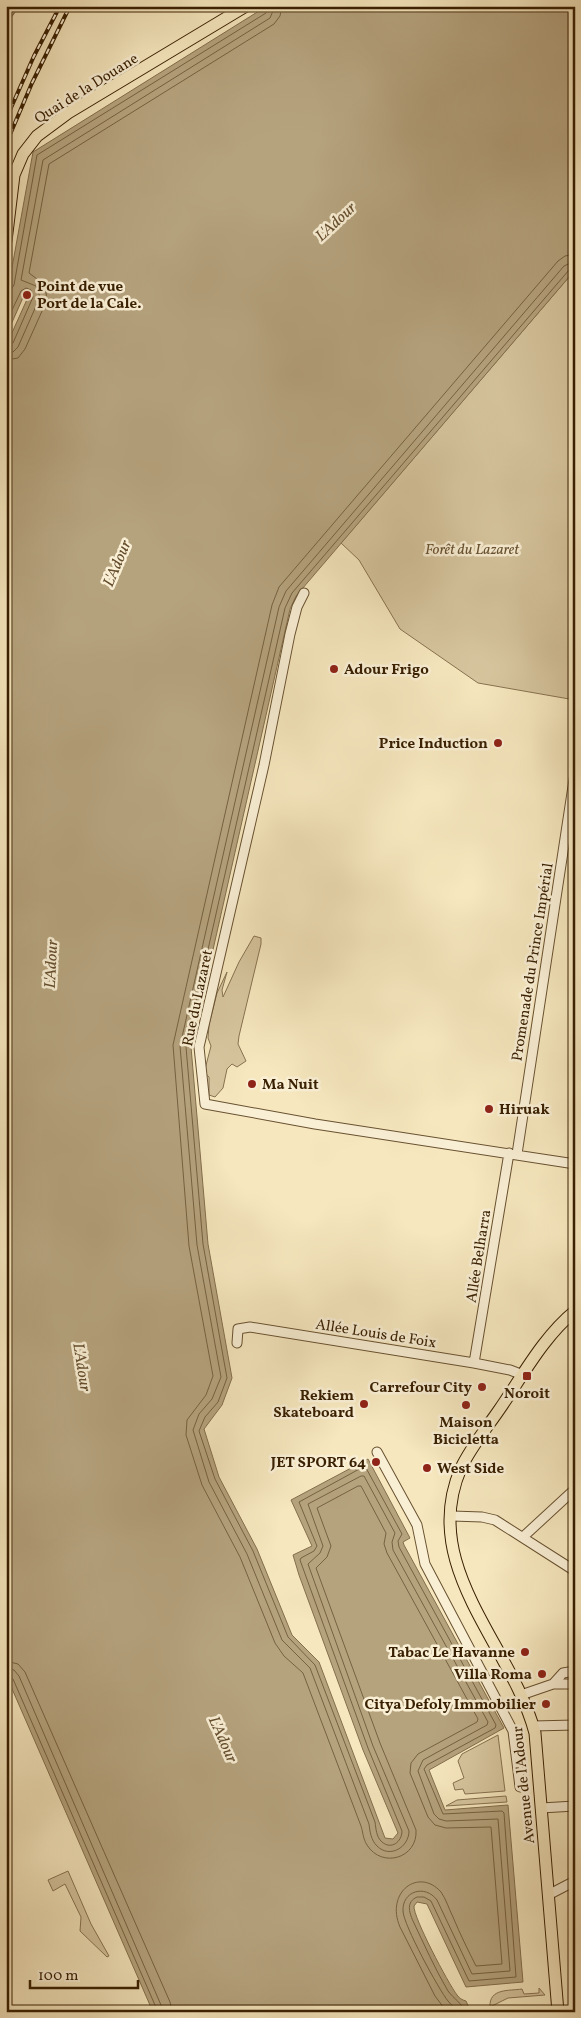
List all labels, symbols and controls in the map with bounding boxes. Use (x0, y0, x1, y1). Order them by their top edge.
street label: Quai de la Douane (31, 49, 143, 130)
water label: L'Adour (311, 197, 362, 247)
place label: Point de vue Port de la Cale. (37, 277, 142, 315)
marker: Point de vue Port de la Cale. (21, 289, 33, 301)
water label: L'Adour (98, 536, 138, 591)
park label: Forêt du Lazaret (425, 540, 520, 561)
place label: Adour Frigo (344, 660, 429, 681)
marker: Adour Frigo (328, 663, 340, 675)
place label: Price Induction (379, 734, 488, 755)
marker: Price Induction (492, 737, 504, 749)
street label: Promenade du Prince Impérial (507, 862, 560, 1063)
water label: L'Adour (40, 938, 64, 989)
street label: Rue du Lazaret (178, 948, 219, 1049)
place label: Ma Nuit (262, 1075, 319, 1096)
marker: Ma Nuit (246, 1078, 258, 1090)
place label: Hiruak (499, 1100, 550, 1121)
marker: Hiruak (483, 1103, 495, 1115)
street label: Allée Belharra (462, 1208, 497, 1304)
street label: Allée Louis de Foix (314, 1315, 438, 1354)
water label: L'Adour (66, 1341, 96, 1394)
marker: Noroit (521, 1370, 533, 1382)
place label: Carrefour City (370, 1378, 473, 1399)
marker: Carrefour City (476, 1381, 488, 1393)
place label: Noroit (504, 1384, 550, 1405)
place label: Rekiem Skateboard (273, 1386, 354, 1424)
marker: Rekiem Skateboard (358, 1398, 370, 1410)
marker: Maison Bicicletta (460, 1399, 472, 1411)
place label: Maison Bicicletta (433, 1413, 499, 1451)
place label: JET SPORT 64 (270, 1453, 366, 1474)
marker: JET SPORT 64 (370, 1456, 382, 1468)
place label: West Side (437, 1459, 504, 1480)
marker: West Side (421, 1462, 433, 1474)
place label: Tabac Le Havanne (388, 1643, 515, 1664)
marker: Tabac Le Havanne (519, 1646, 531, 1658)
place label: Villa Roma (454, 1665, 532, 1686)
marker: Villa Roma (536, 1668, 548, 1680)
place label: Citya Defoly Immobilier (364, 1695, 536, 1716)
marker: Citya Defoly Immobilier (540, 1698, 552, 1710)
water label: L'Adour (202, 1713, 243, 1768)
street label: Avenue de l'Adour (508, 1725, 541, 1845)
scale bar (30, 1958, 138, 1990)
text: 100 m (38, 1966, 78, 1987)

